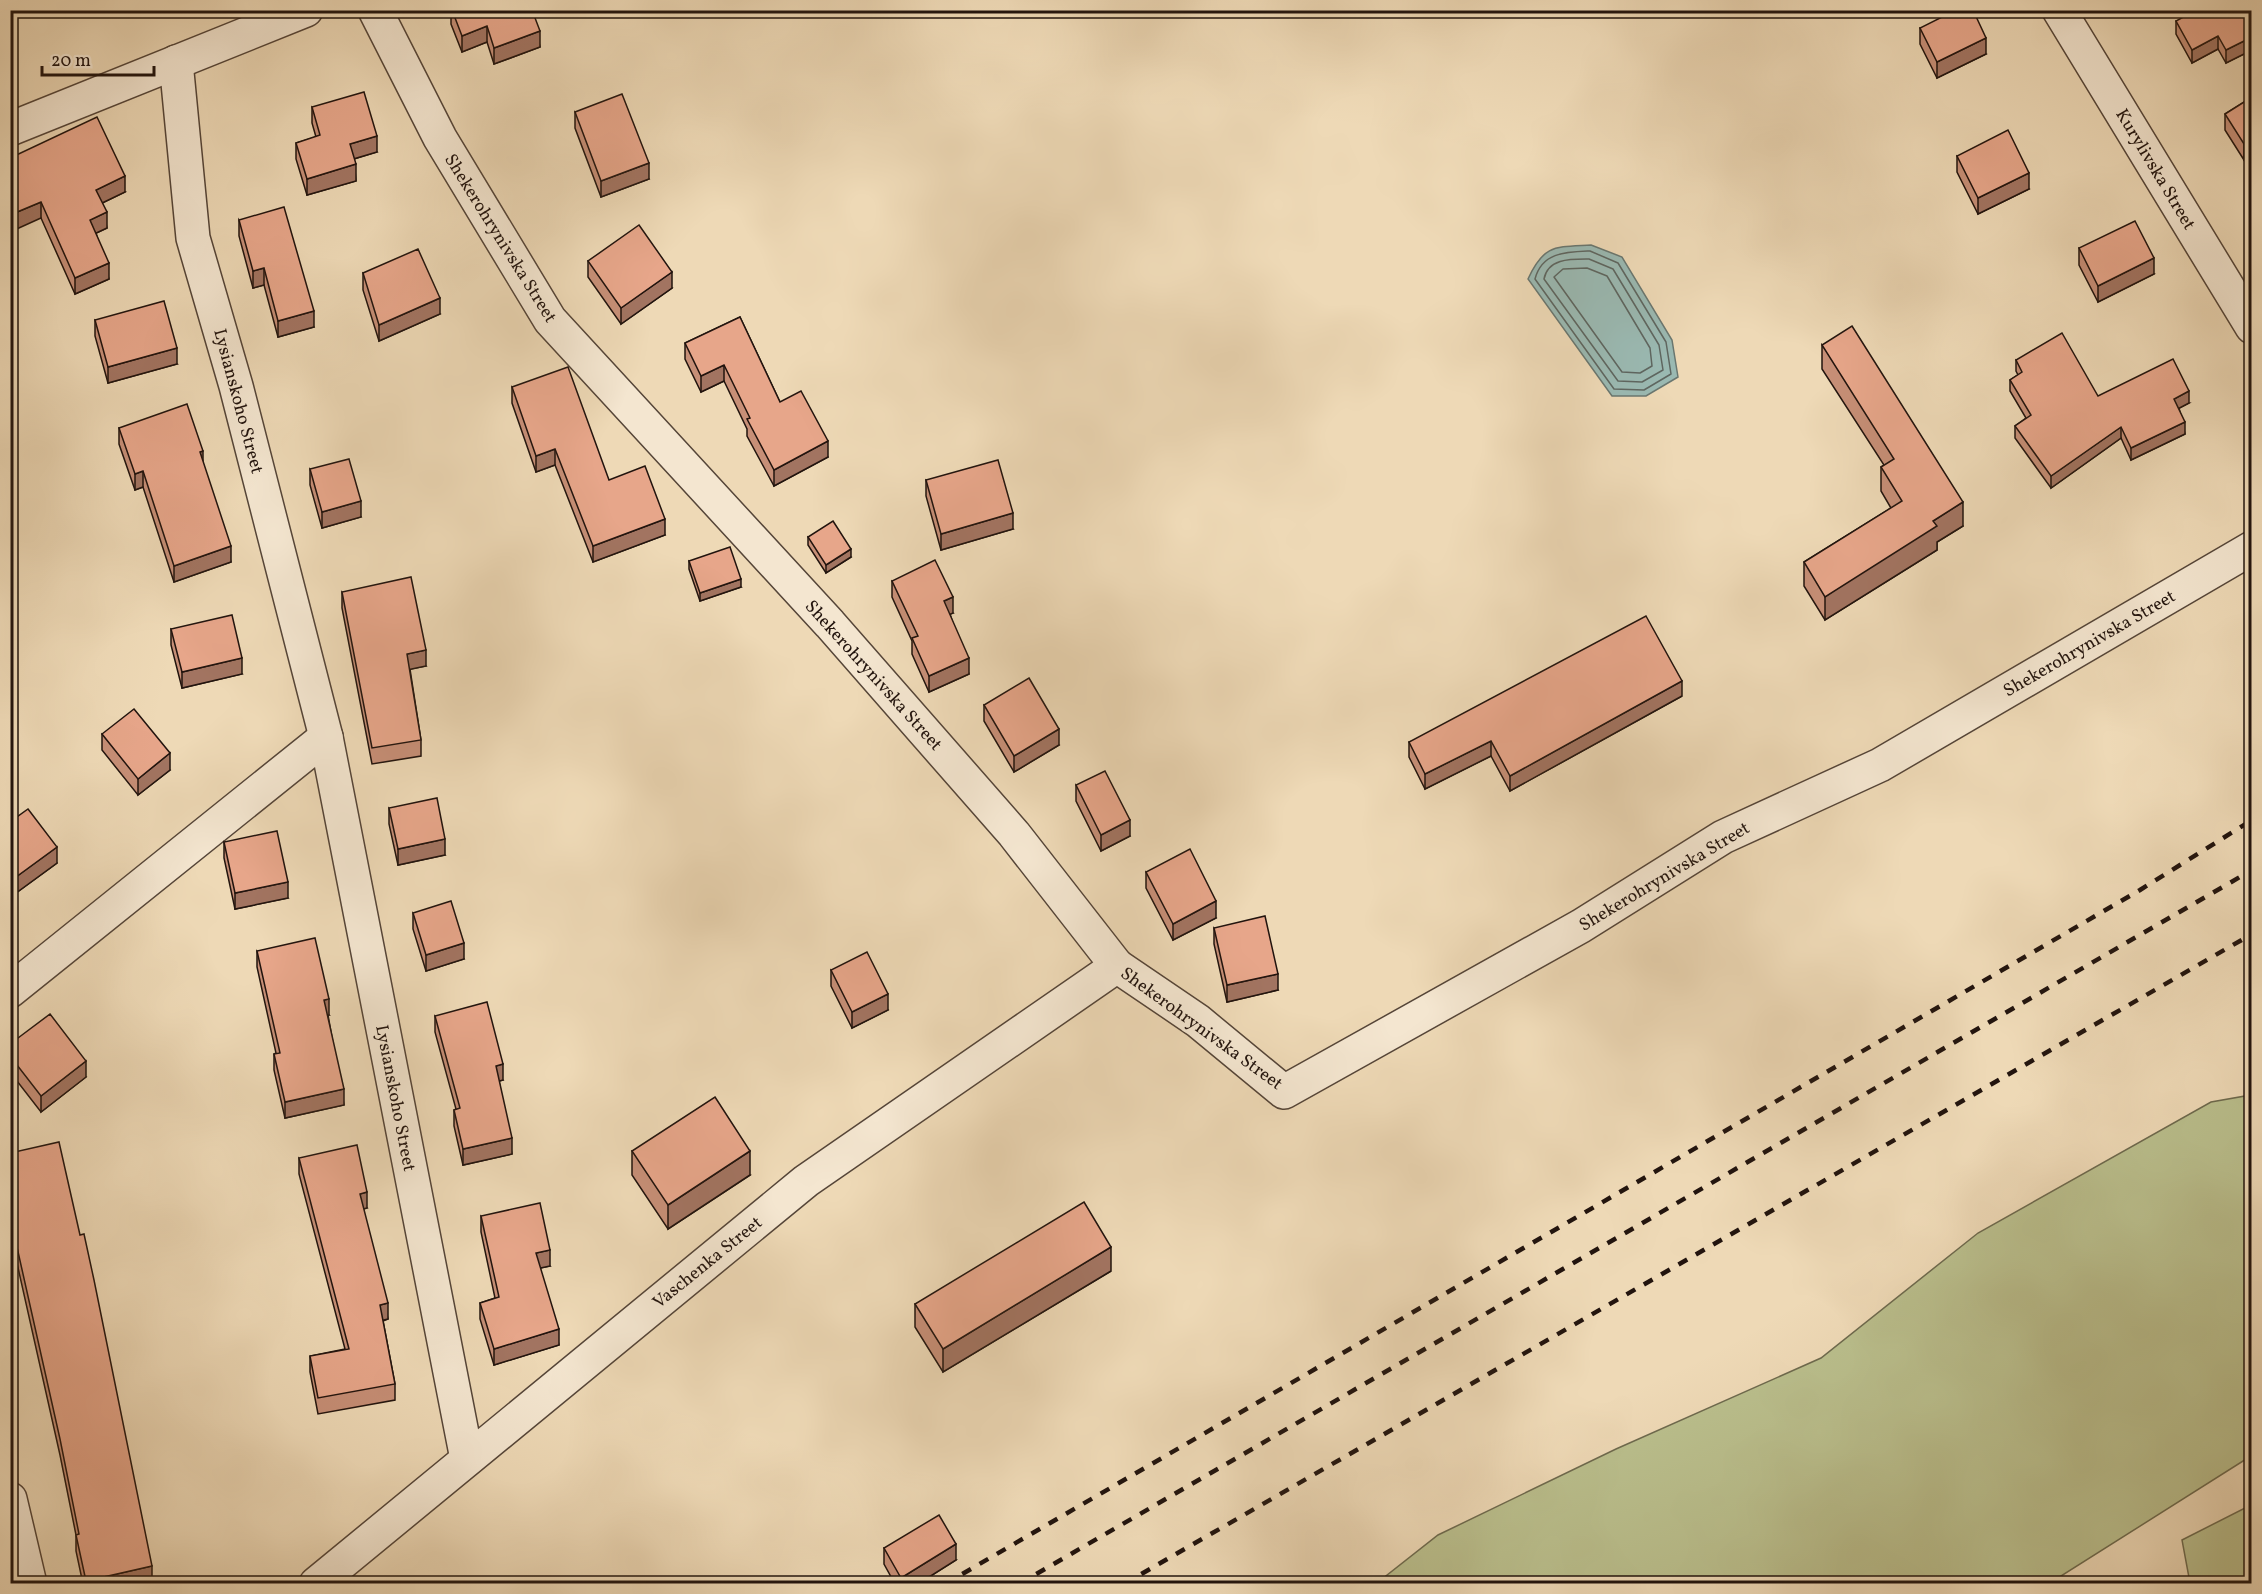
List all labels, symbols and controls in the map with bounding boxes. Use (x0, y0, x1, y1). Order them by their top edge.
scale bar (42, 39, 154, 77)
text: 20 m (51, 49, 91, 74)
street label: Kurylivska Street (2109, 105, 2201, 235)
street label: Shekerohrynivska Street (437, 149, 562, 328)
street label: Lysianskoho Street (206, 326, 269, 477)
street label: Shekerohrynivska Street (1999, 585, 2180, 704)
street label: Shekerohrynivska Street (798, 595, 947, 757)
street label: Shekerohrynivska Street (1575, 816, 1755, 938)
street label: Shekerohrynivska Street (1115, 962, 1287, 1097)
street label: Lysianskoho Street (368, 1023, 421, 1174)
street label: Vaschenka Street (648, 1211, 768, 1315)

